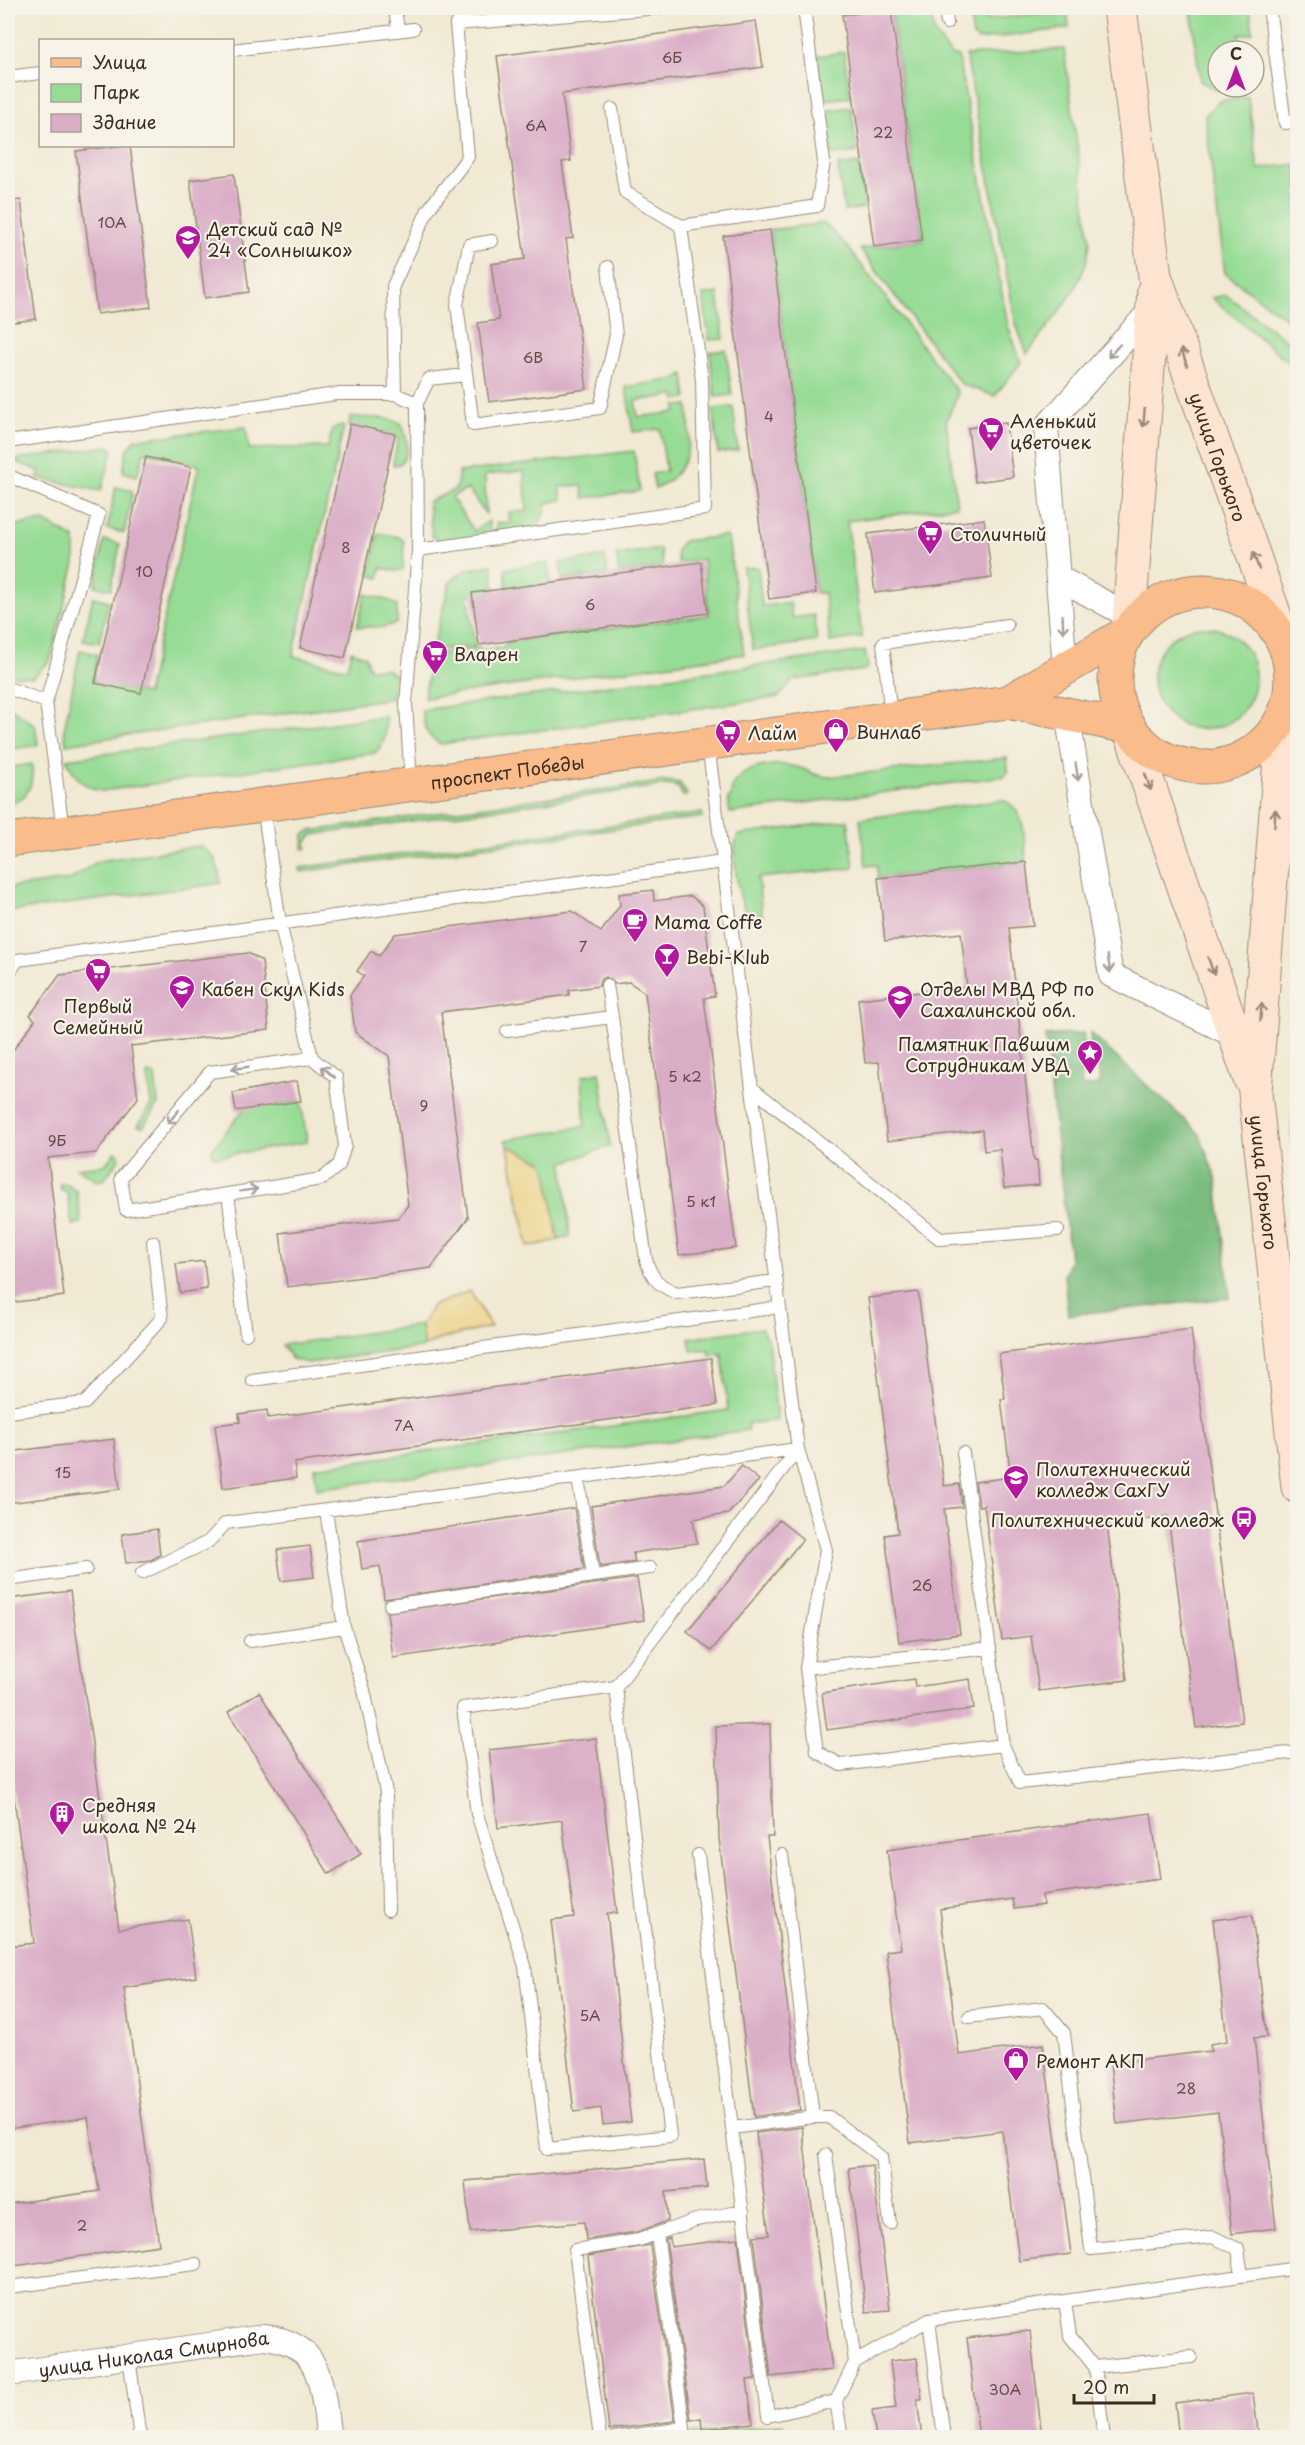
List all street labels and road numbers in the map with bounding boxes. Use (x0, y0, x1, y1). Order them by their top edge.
street label: улица Горького (1183, 388, 1254, 525)
street label: проспект Победы (428, 747, 586, 795)
street label: улица Горького (1244, 1114, 1286, 1251)
street label: улица Николая Смирнова (37, 2323, 271, 2383)

